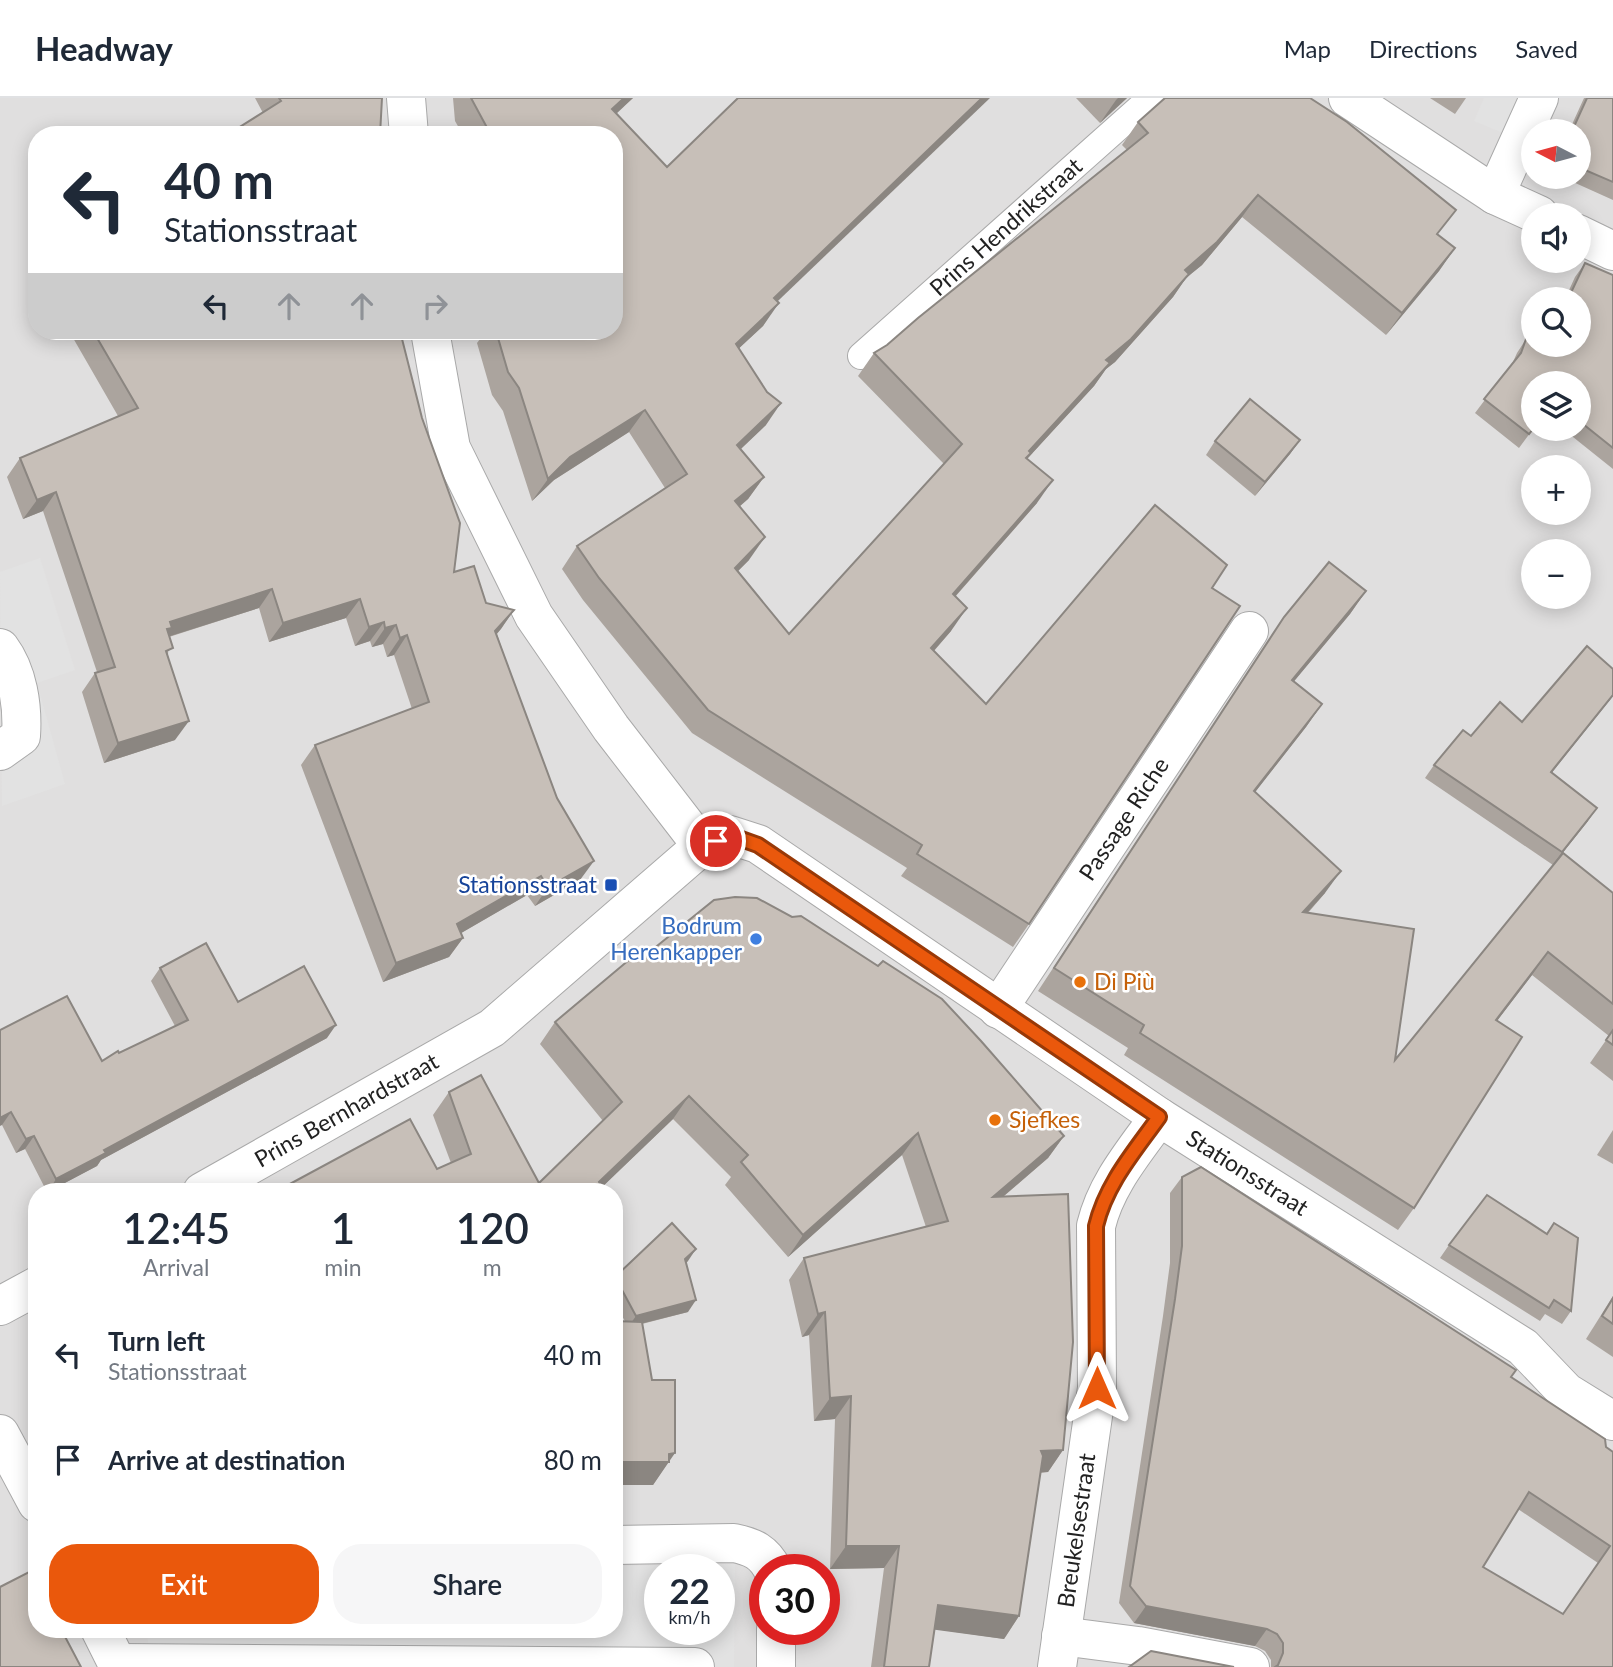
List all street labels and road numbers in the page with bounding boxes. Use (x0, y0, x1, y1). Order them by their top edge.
street label: Prins Hendrikstraat (923, 151, 1088, 301)
street label: Passage Riche (1072, 752, 1174, 885)
street label: Prins Bernhardstraat (249, 1046, 444, 1172)
street label: Stationsstraat (1182, 1123, 1315, 1221)
street label: Breukelsestraat (1051, 1450, 1101, 1609)

